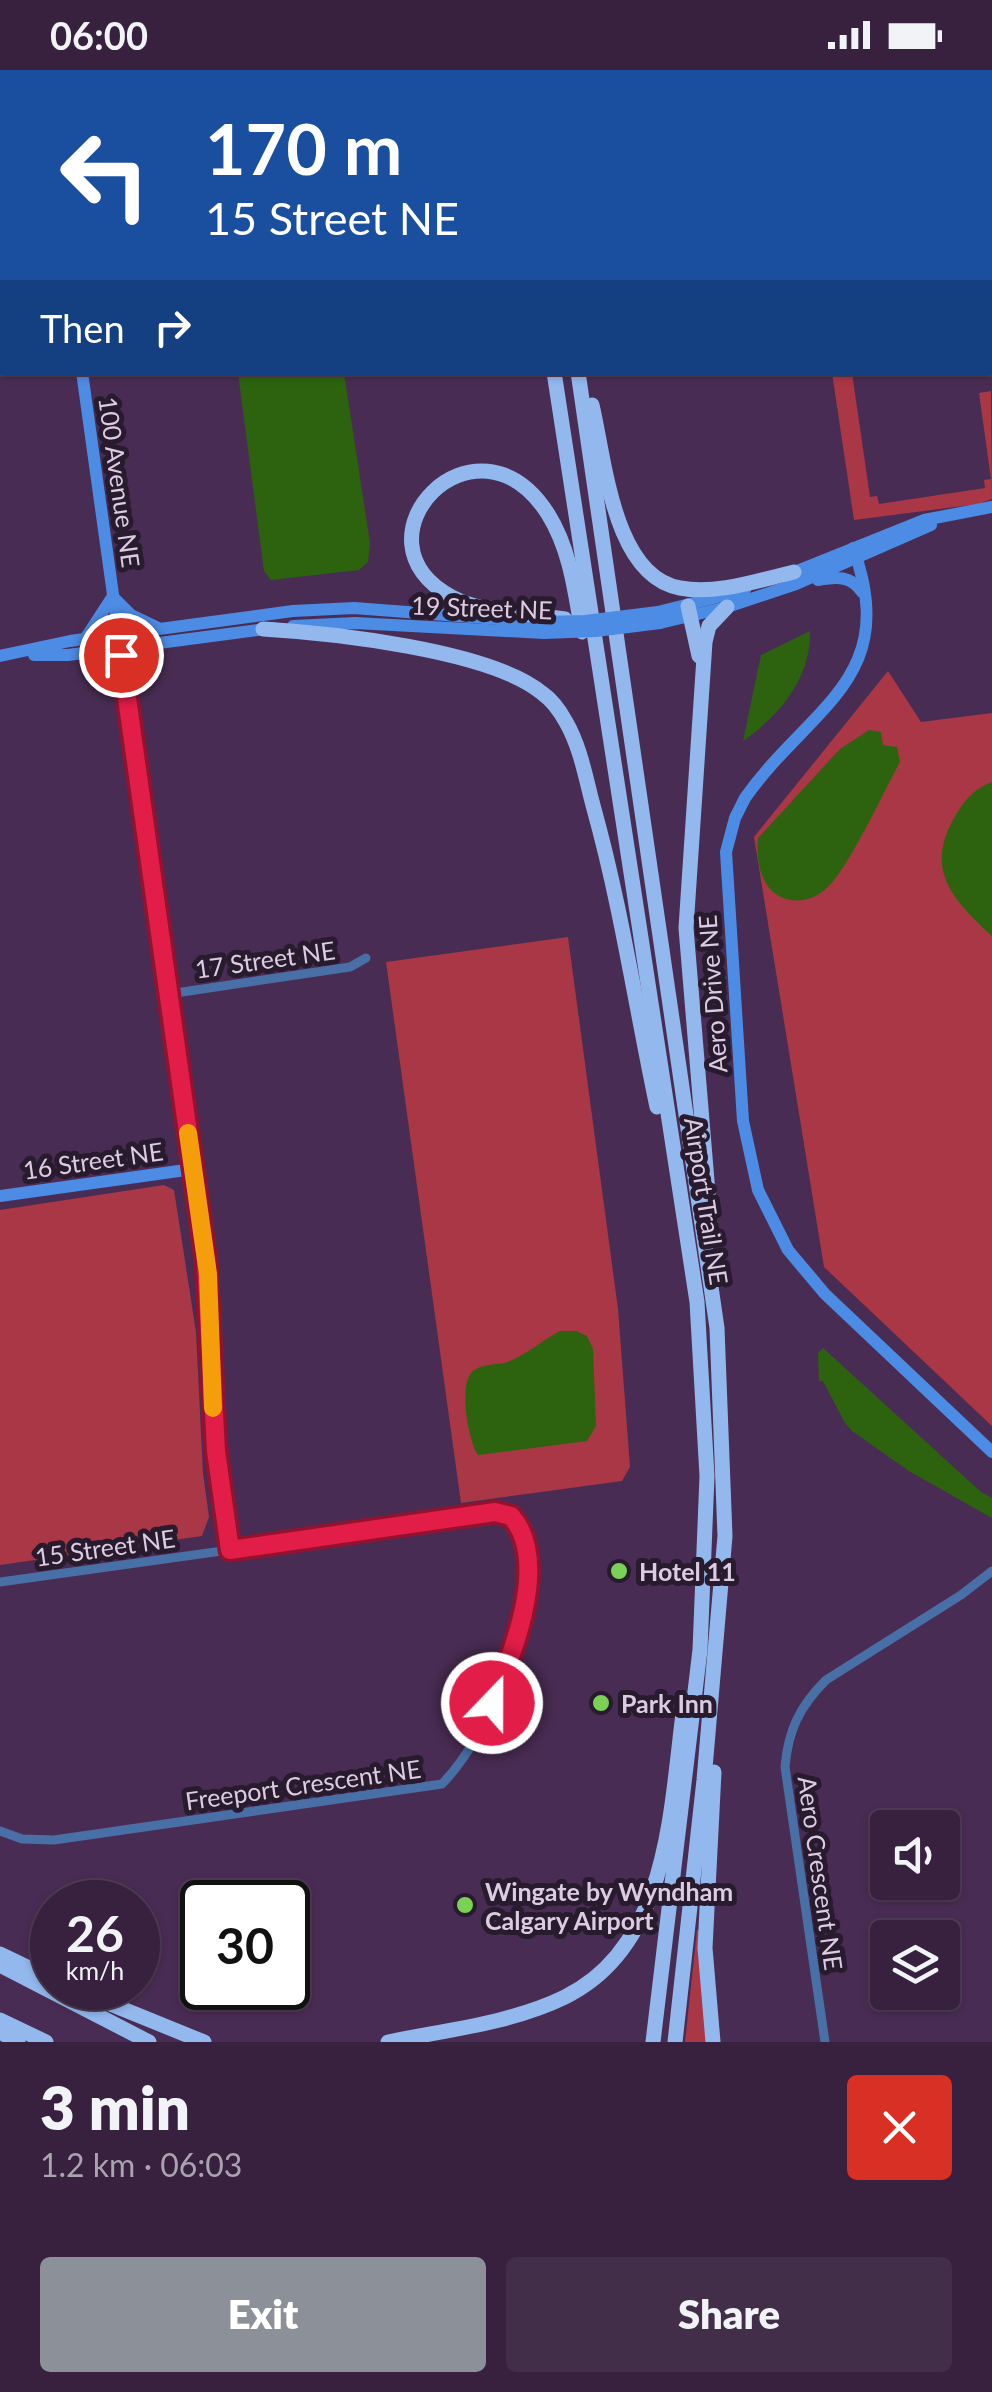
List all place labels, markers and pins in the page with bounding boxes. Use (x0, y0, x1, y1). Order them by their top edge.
pin (79, 613, 164, 698)
place label: Hotel 11 (639, 1556, 736, 1586)
marker: Hotel 11 (608, 1560, 630, 1582)
place label: Park Inn (621, 1688, 713, 1718)
marker: Park Inn (590, 1692, 612, 1714)
place label: Wingate by Wyndham Calgary Airport (485, 1876, 733, 1935)
marker: Wingate by Wyndham Calgary Airport (454, 1894, 476, 1916)

